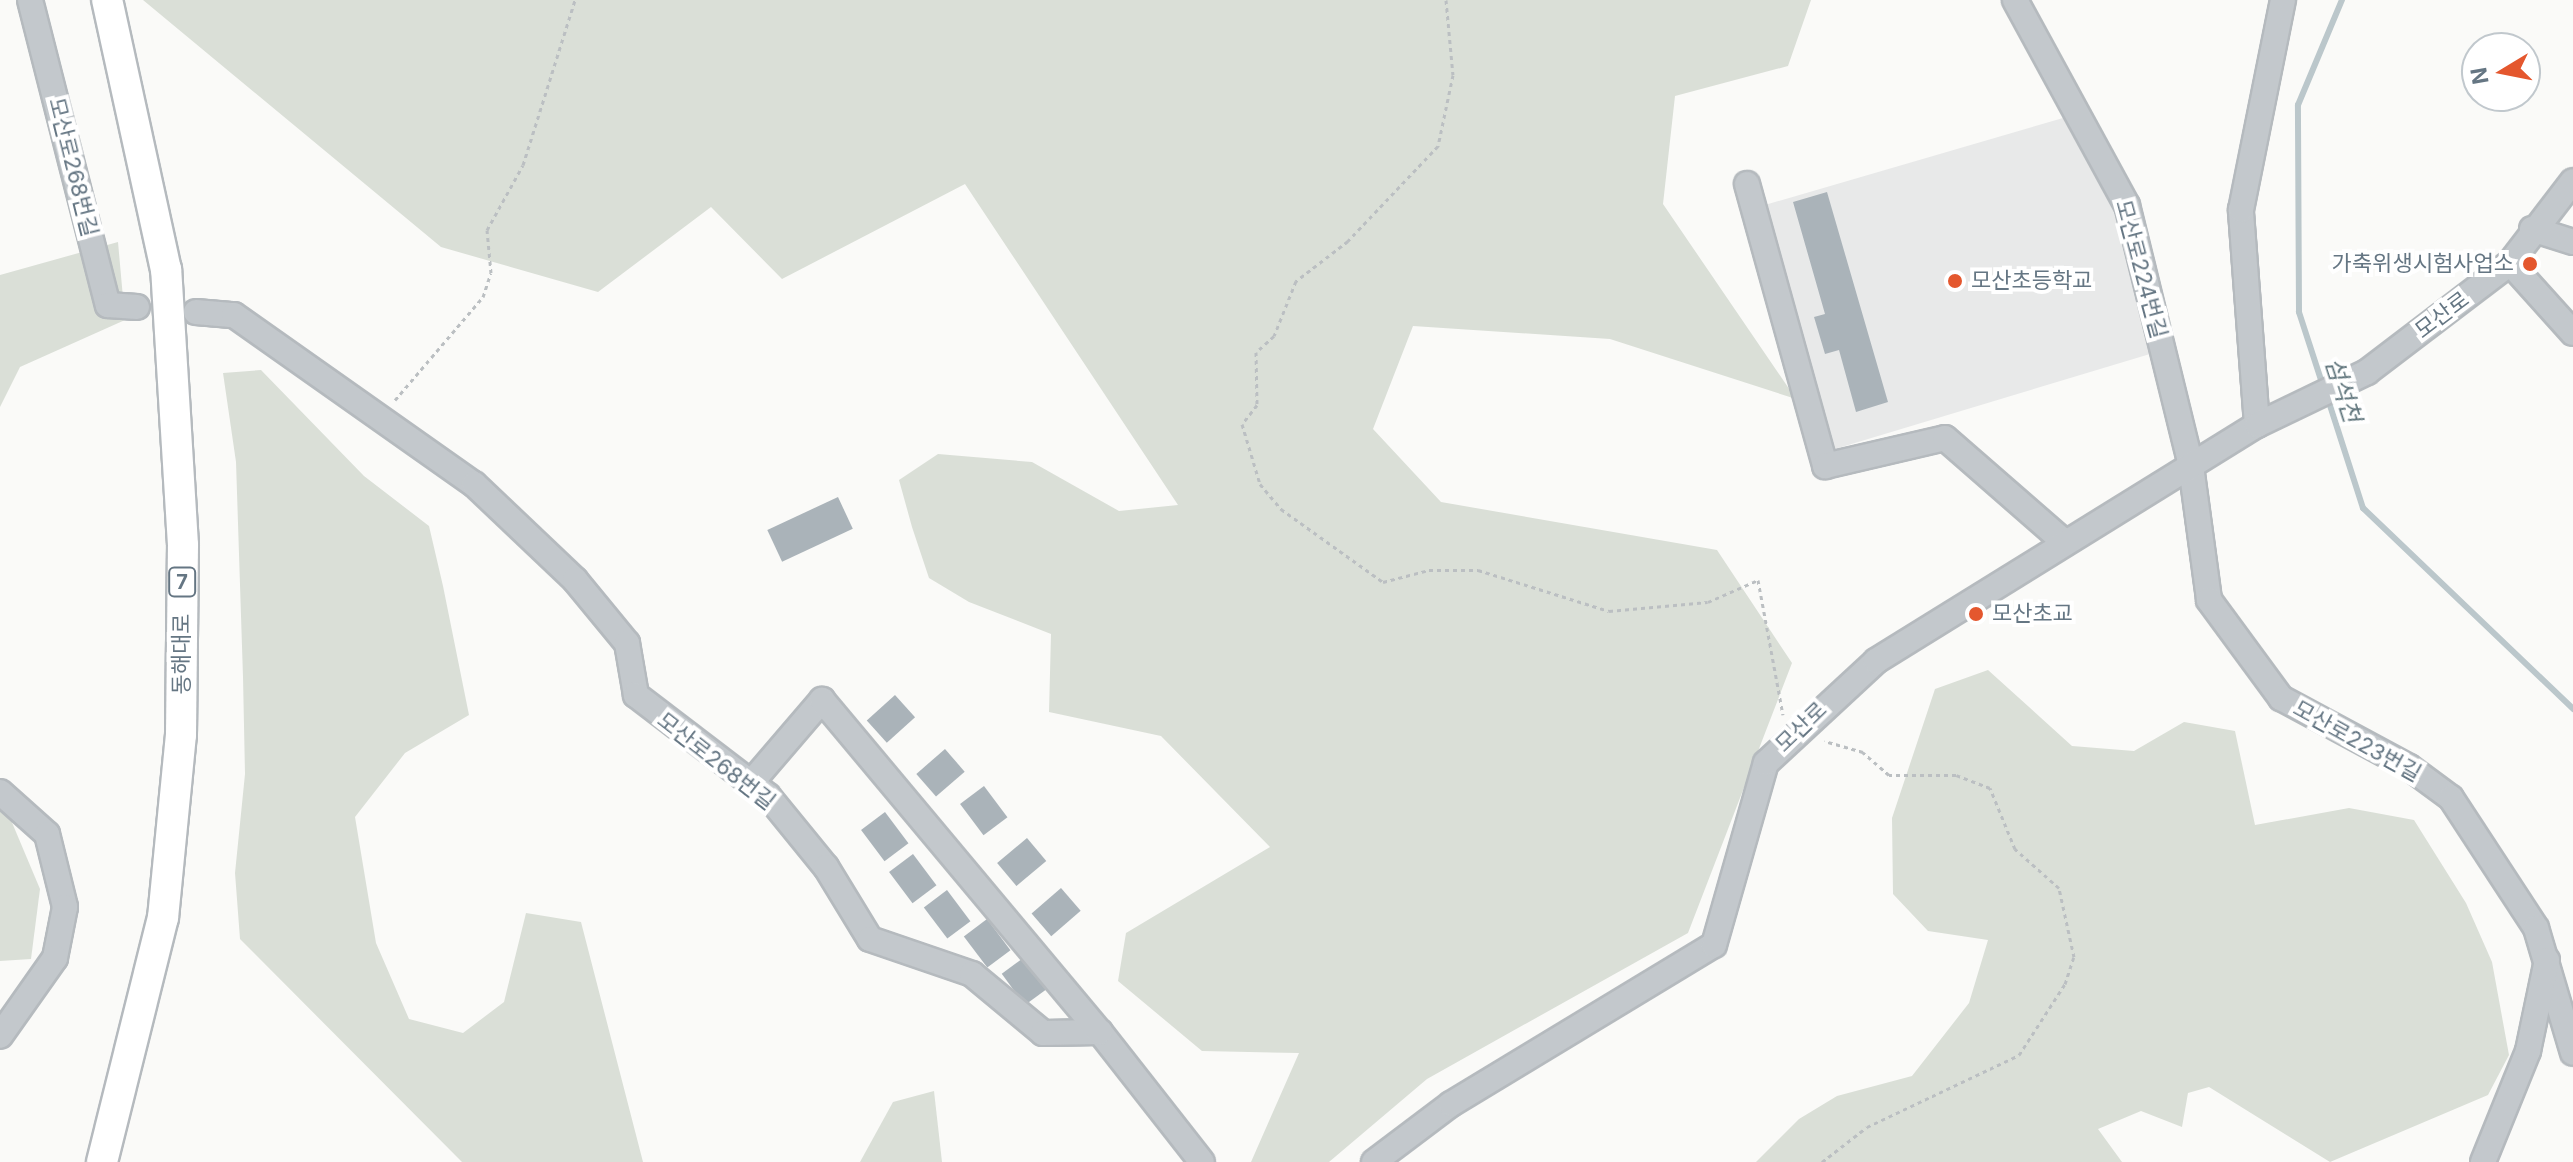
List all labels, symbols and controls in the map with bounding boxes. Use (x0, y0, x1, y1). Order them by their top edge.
north arrow (2461, 32, 2541, 112)
text: N (2465, 65, 2494, 86)
street label: 모산로268번길 (43, 95, 103, 239)
street label: 모산로224번길 (2110, 197, 2172, 341)
place label: 가축위생시험사업소 (2332, 251, 2514, 277)
marker: 가축위생시험사업소 (2521, 255, 2539, 273)
place label: 모산초등학교 (1971, 268, 2092, 294)
marker: 모산초등학교 (1946, 272, 1964, 290)
street label: 모산로 (2410, 286, 2474, 344)
water label: 섬석천 (2319, 354, 2367, 426)
road number: 7 (168, 566, 196, 598)
place label: 모산초교 (1992, 601, 2073, 627)
marker: 모산초교 (1967, 605, 1985, 623)
street label: 동해대로 (169, 614, 195, 694)
street label: 모산로223번길 (2289, 695, 2425, 787)
street label: 모산로 (1770, 696, 1832, 758)
street label: 모산로268번길 (652, 707, 780, 815)

